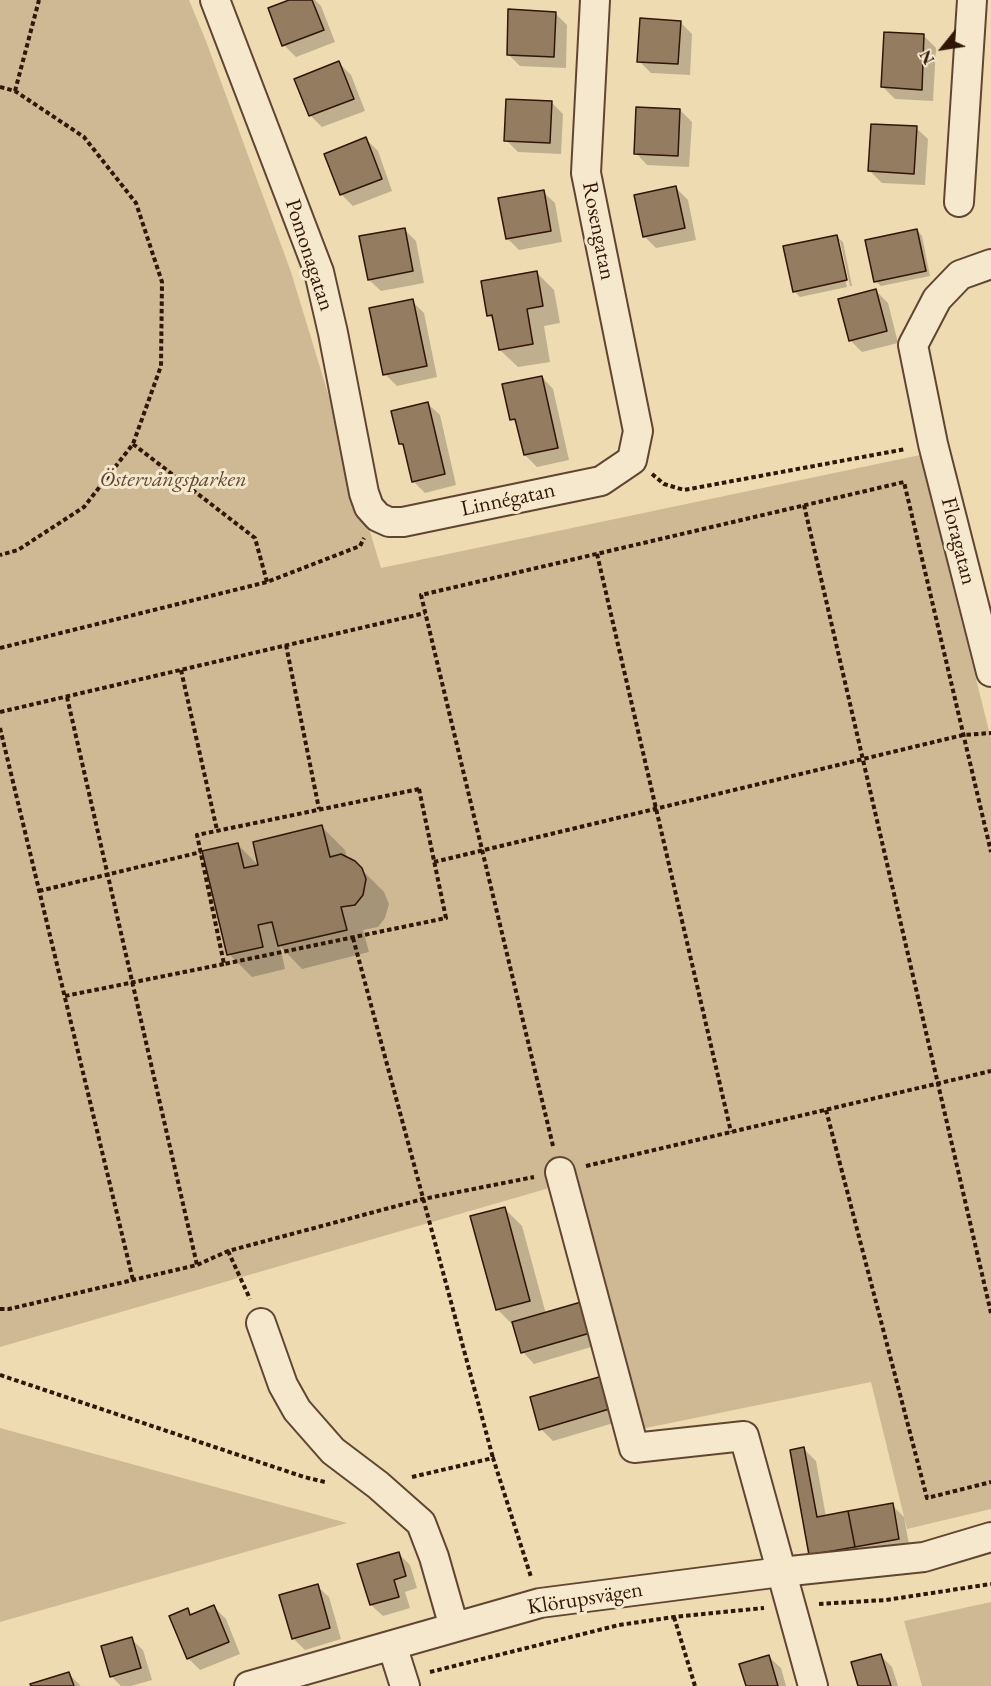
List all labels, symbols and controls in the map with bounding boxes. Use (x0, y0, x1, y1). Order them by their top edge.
north arrow (913, 18, 973, 78)
text: N (915, 46, 939, 68)
street label: Rosengatan (576, 180, 620, 282)
street label: Pomonagatan (279, 196, 339, 314)
park label: Östervångsparken (99, 467, 247, 493)
street label: Linnégatan (458, 477, 558, 523)
street label: Floragatan (934, 495, 982, 587)
street label: Klörupsvägen (525, 1577, 645, 1621)

